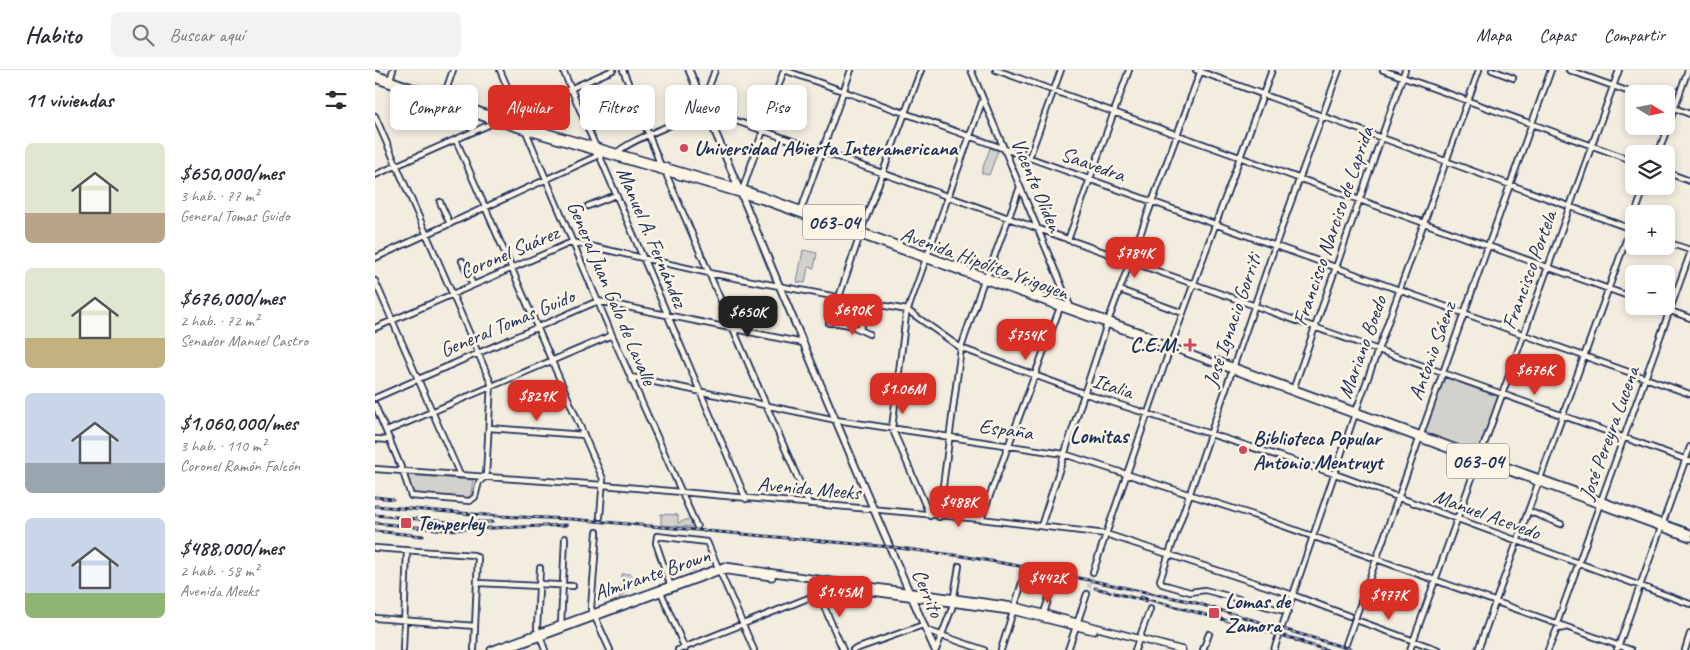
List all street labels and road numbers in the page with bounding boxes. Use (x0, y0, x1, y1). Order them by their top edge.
street label: Francisco Narciso de Laprida (1287, 121, 1380, 329)
street label: Vicente Oliden (1006, 134, 1069, 237)
street label: Saavedra (1057, 140, 1130, 188)
street label: Manuel A. Fernández (611, 163, 694, 312)
street label: General Juan Galo de Lavalle (561, 197, 663, 390)
road number: 063-04 (803, 204, 865, 240)
street label: Francisco Portela (1496, 205, 1563, 333)
street label: Coronel Suárez (456, 219, 565, 284)
street label: Avenida Hipólito Yrigoyen (897, 221, 1074, 306)
street label: José Ignacio Gorriti (1197, 247, 1268, 391)
street label: General Tomas Guido (436, 282, 581, 363)
street label: Mariano Boedo (1331, 291, 1393, 402)
street label: Antonio Sáenz (1402, 296, 1463, 404)
street label: José Pereyra Lucena (1573, 361, 1646, 504)
street label: Italia (1090, 367, 1139, 405)
street label: España (977, 412, 1036, 446)
road number: 063-04 (1447, 444, 1509, 478)
street label: Avenida Meeks (756, 471, 863, 506)
street label: Manuel Acevedo (1430, 483, 1545, 546)
street label: Almirante Brown (590, 542, 714, 606)
street label: Cerrito (906, 565, 950, 623)

